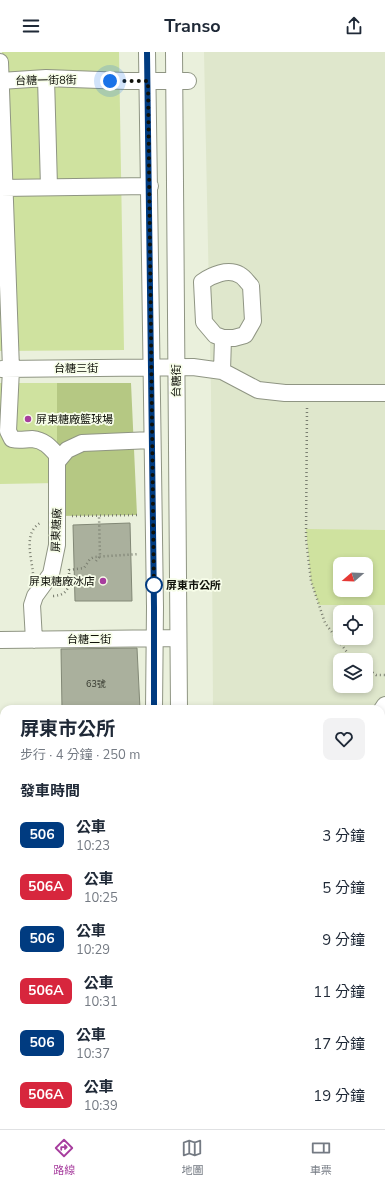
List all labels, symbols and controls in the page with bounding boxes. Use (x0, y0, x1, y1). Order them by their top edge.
text: Transo (164, 14, 221, 38)
icon: menu (20, 15, 42, 37)
icon: share (343, 15, 365, 37)
your location (100, 71, 120, 91)
street label: 台糖一街8街 (15, 72, 77, 89)
street label: 台糖三街 (54, 361, 98, 376)
street label: 台糖街 (169, 365, 184, 398)
place label: 屏東糖廠籃球場 (36, 412, 113, 427)
marker: 屏東糖廠籃球場 (23, 414, 33, 424)
street label: 屏東糖廠 (48, 508, 65, 552)
north arrow (333, 557, 373, 597)
map controls (333, 557, 373, 693)
place label: 屏東糖廠冰店 (29, 574, 95, 589)
marker: 屏東糖廠冰店 (98, 576, 108, 586)
marker: 屏東市公所 (145, 576, 163, 594)
place label: 屏東市公所 (166, 578, 221, 593)
button: locate (333, 605, 373, 645)
street label: 台糖二街 (67, 632, 111, 647)
button: layers (333, 653, 373, 693)
house number: 63號 (86, 678, 106, 690)
text: 屏東市公所 (20, 716, 115, 742)
button: heart (323, 718, 365, 760)
text: 步行 · 4 分鐘 · 250 m (20, 746, 140, 764)
text: 發車時間 (20, 781, 80, 801)
text: 公車 (76, 817, 106, 837)
text: 506 (29, 825, 55, 844)
text: 3 分鐘 (322, 826, 365, 846)
text: 10:23 (76, 837, 110, 855)
text: 公車 (84, 869, 114, 889)
text: 506A (28, 877, 64, 896)
text: 5 分鐘 (322, 878, 365, 898)
text: 10:25 (84, 889, 118, 907)
text: 公車 (76, 921, 106, 941)
text: 506 (29, 929, 55, 948)
text: 9 分鐘 (322, 930, 365, 950)
text: 10:29 (76, 941, 110, 959)
text: 公車 (84, 973, 114, 993)
text: 506A (28, 981, 64, 1000)
text: 11 分鐘 (313, 982, 365, 1002)
text: 10:31 (84, 993, 118, 1011)
text: 公車 (76, 1025, 106, 1045)
text: 506 (29, 1033, 55, 1052)
text: 17 分鐘 (313, 1034, 365, 1054)
text: 10:37 (76, 1045, 110, 1063)
text: 公車 (84, 1077, 114, 1097)
text: 506A (28, 1085, 64, 1104)
text: 19 分鐘 (313, 1086, 365, 1106)
text: 10:39 (84, 1097, 118, 1115)
tab: 路線 (53, 1137, 75, 1178)
tab: 地圖 (181, 1137, 203, 1178)
tab: 車票 (310, 1137, 332, 1178)

